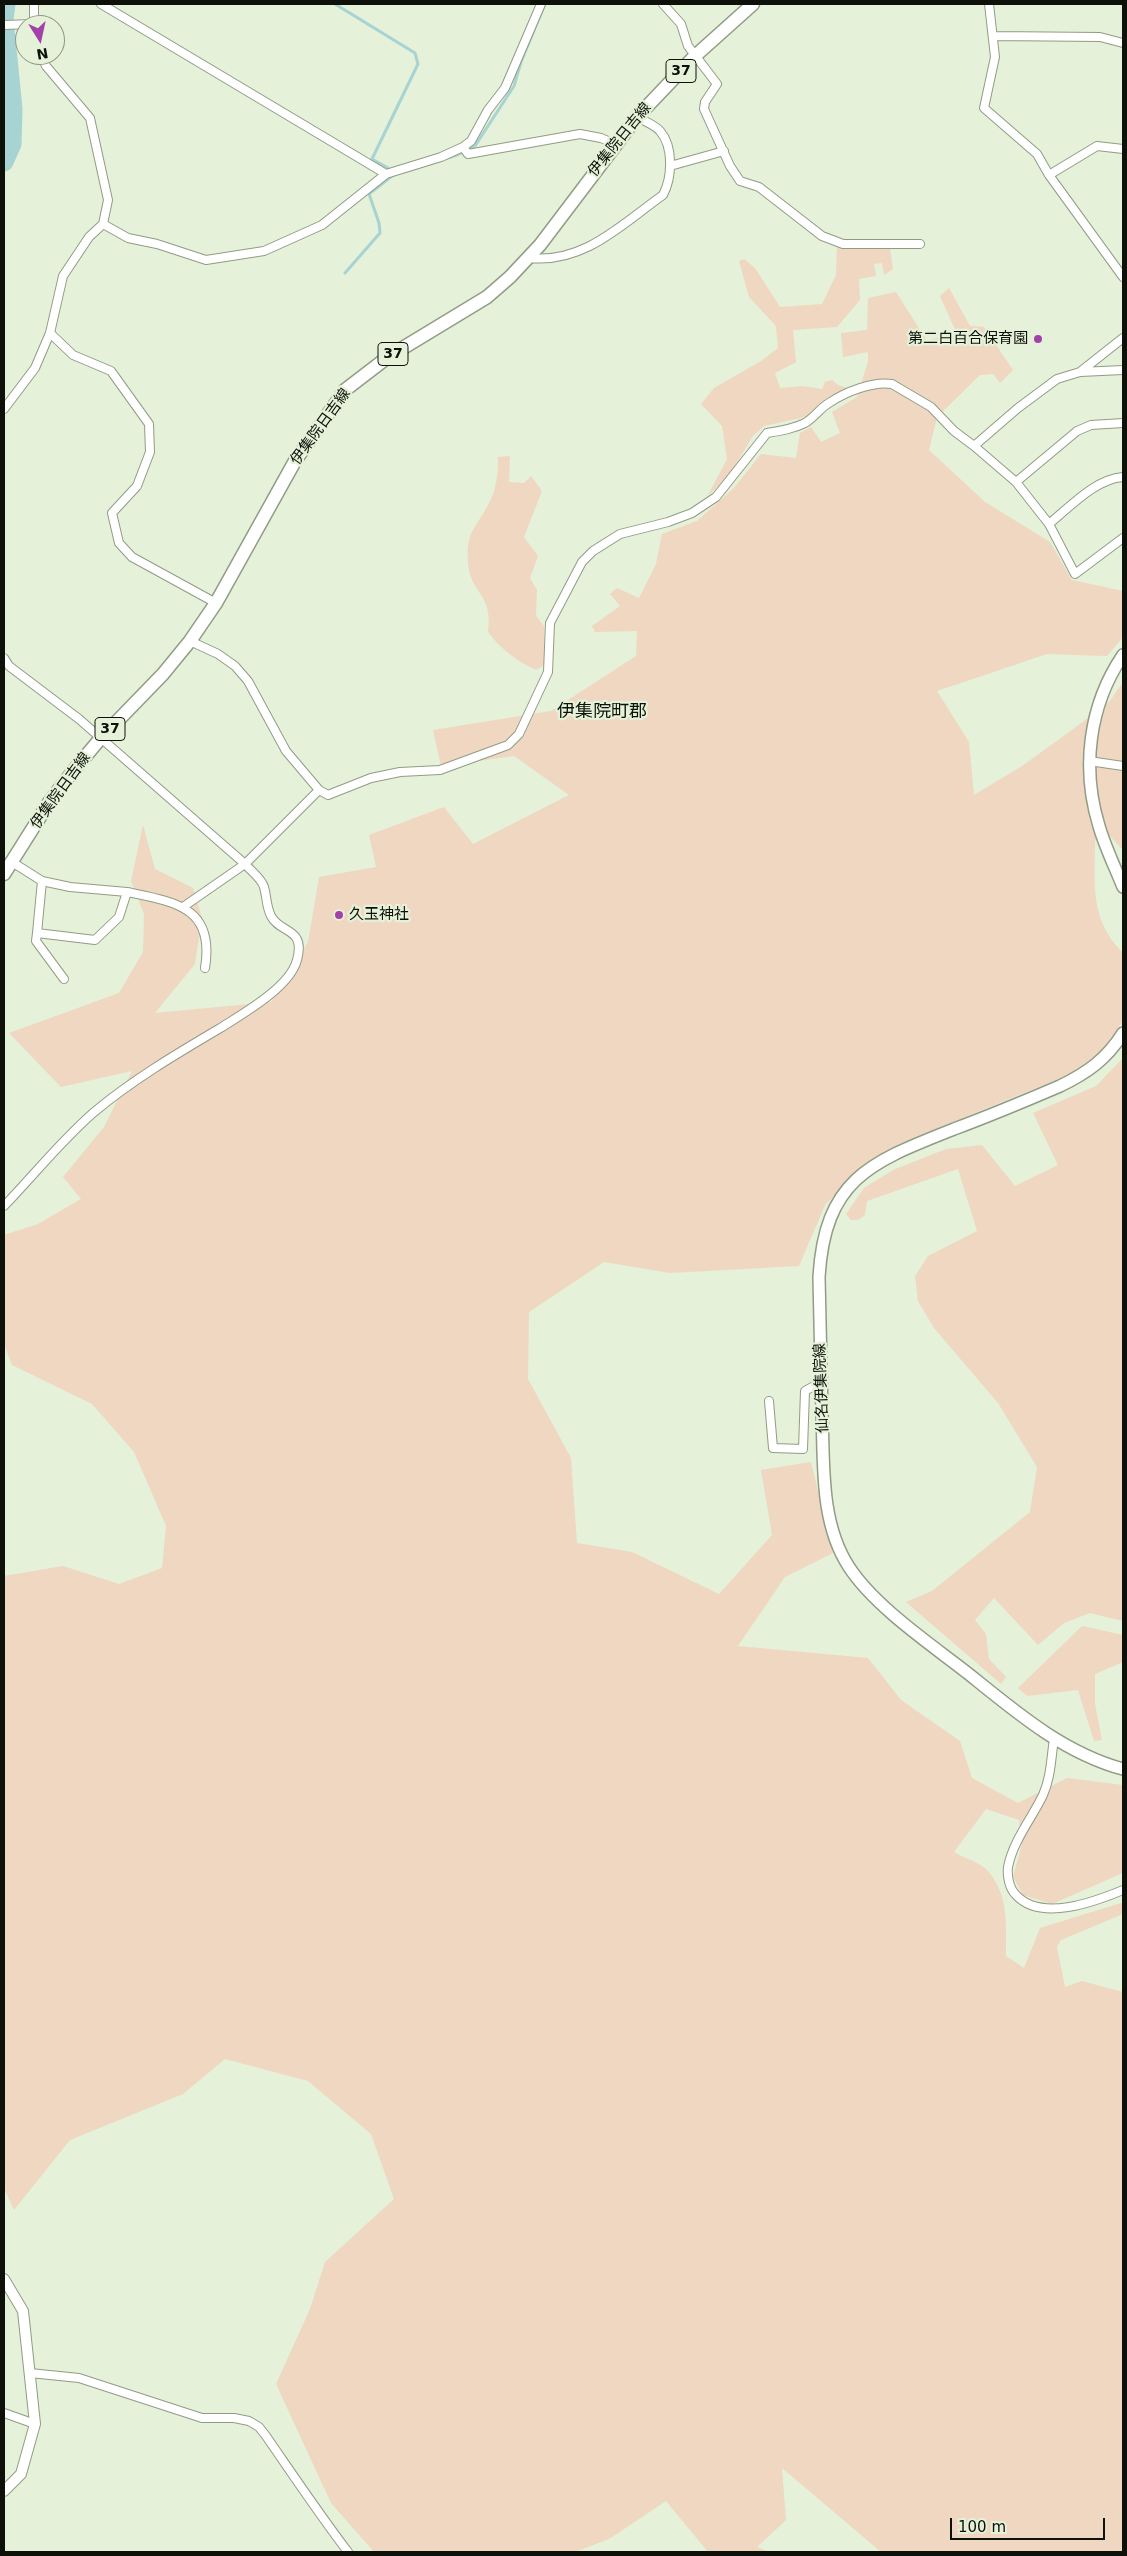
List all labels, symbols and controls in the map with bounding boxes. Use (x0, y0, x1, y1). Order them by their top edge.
north arrow (15, 15, 65, 65)
text: N (35, 45, 50, 63)
road number: 37 (666, 59, 696, 82)
street label: 伊集院日吉線 (585, 99, 655, 181)
place label: 第二白百合保育園 (908, 330, 1028, 348)
marker: 第二白百合保育園 (1032, 333, 1044, 345)
road number: 37 (378, 342, 408, 366)
street label: 伊集院日吉線 (287, 385, 355, 469)
district label: 伊集院町郡 (557, 701, 647, 723)
road number: 37 (95, 718, 125, 741)
street label: 伊集院日吉線 (27, 749, 95, 833)
place label: 久玉神社 (349, 906, 409, 924)
marker: 久玉神社 (333, 909, 345, 921)
street label: 仙名伊集院線 (811, 1343, 833, 1433)
scale bar (952, 2508, 1107, 2540)
text: 100 m (958, 2518, 1006, 2536)

